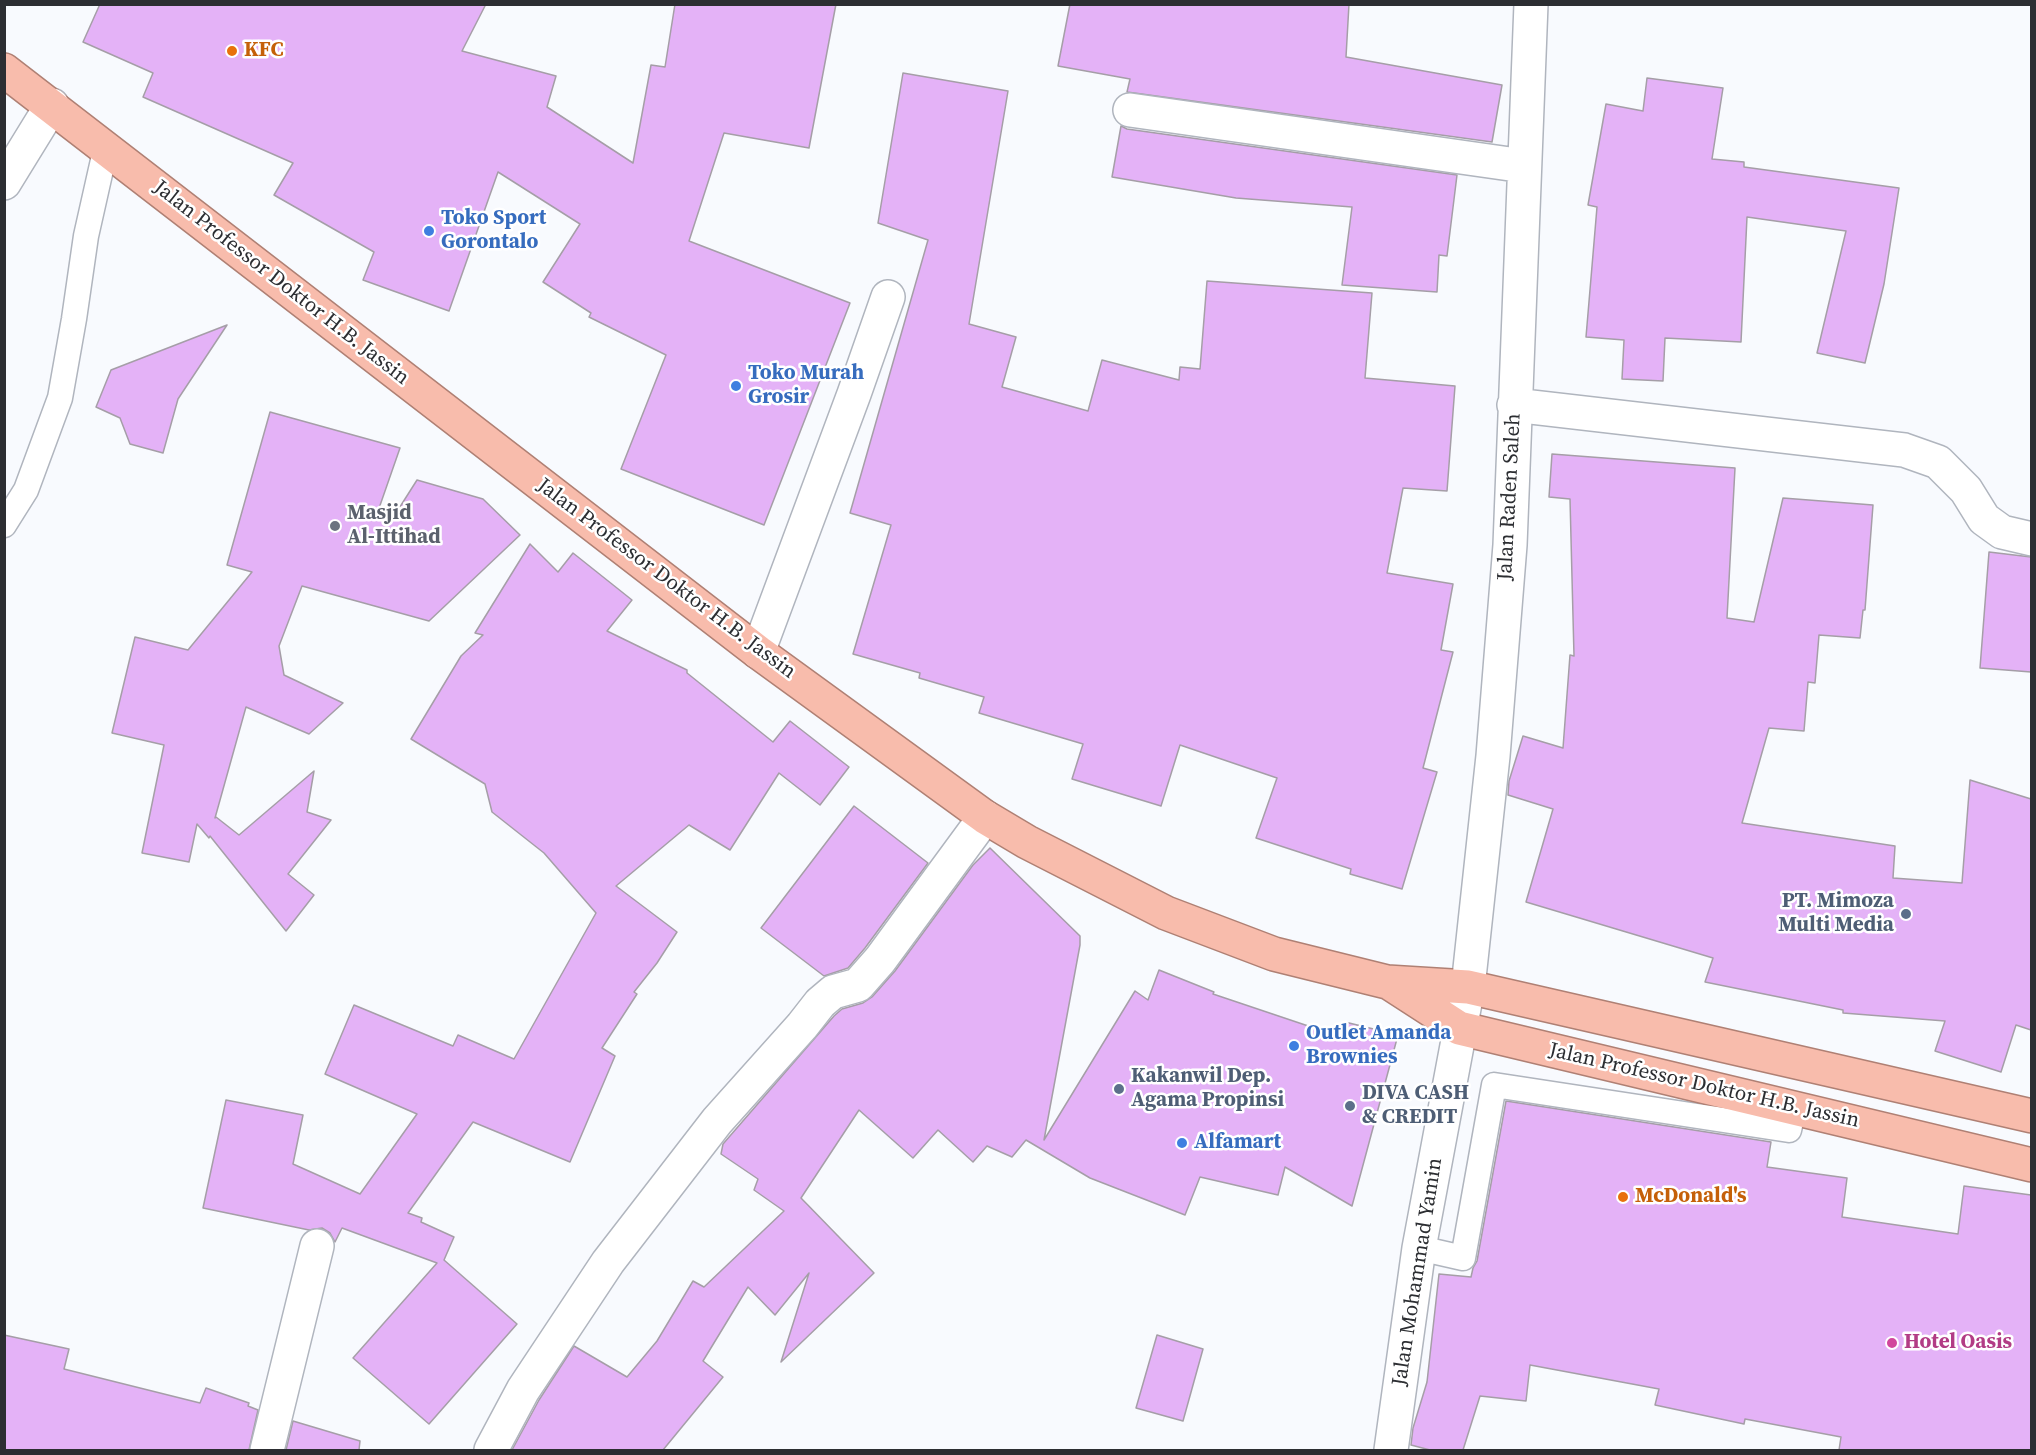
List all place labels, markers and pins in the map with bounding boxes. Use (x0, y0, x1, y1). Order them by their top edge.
place label: KFC (244, 38, 284, 64)
marker: KFC (225, 44, 239, 58)
place label: Toko Sport Gorontalo (441, 206, 546, 256)
marker: Toko Sport Gorontalo (422, 224, 436, 238)
place label: Toko Murah Grosir (748, 361, 864, 411)
marker: Toko Murah Grosir (729, 379, 743, 393)
place label: Masjid Al-Ittihad (347, 501, 441, 551)
marker: Masjid Al-Ittihad (328, 519, 342, 533)
place label: PT. Mimoza Multi Media (1778, 889, 1894, 939)
marker: PT. Mimoza Multi Media (1899, 907, 1913, 921)
place label: Outlet Amanda Brownies (1306, 1021, 1451, 1071)
marker: Outlet Amanda Brownies (1287, 1039, 1301, 1053)
place label: Kakanwil Dep. Agama Propinsi (1131, 1064, 1284, 1114)
place label: DIVA CASH & CREDIT (1362, 1081, 1469, 1131)
marker: Kakanwil Dep. Agama Propinsi (1112, 1082, 1126, 1096)
marker: DIVA CASH & CREDIT (1343, 1099, 1357, 1113)
place label: Alfamart (1194, 1130, 1281, 1156)
marker: Alfamart (1175, 1136, 1189, 1150)
place label: McDonald's (1635, 1184, 1747, 1210)
marker: McDonald's (1616, 1190, 1630, 1204)
place label: Hotel Oasis (1904, 1330, 2012, 1356)
marker: Hotel Oasis (1885, 1336, 1899, 1350)

